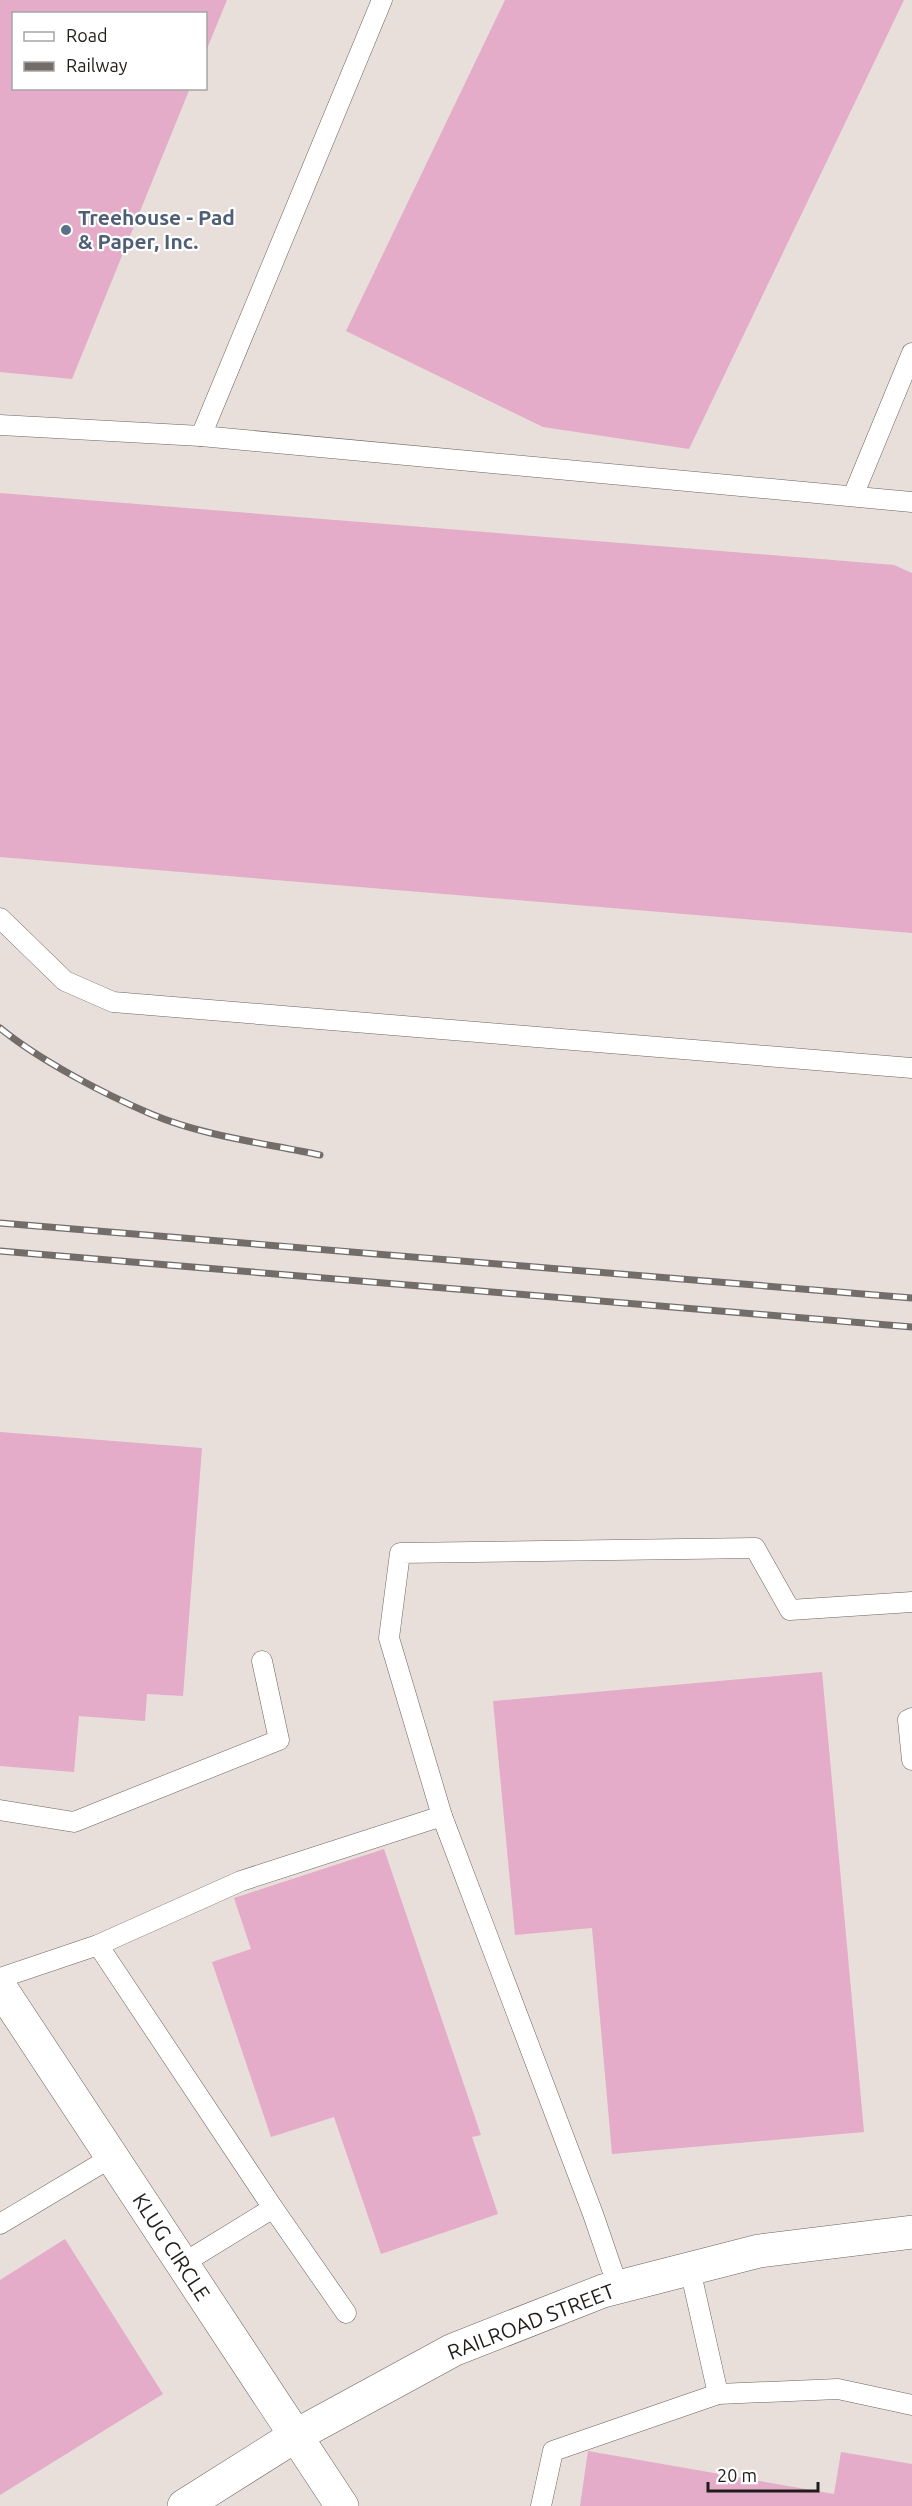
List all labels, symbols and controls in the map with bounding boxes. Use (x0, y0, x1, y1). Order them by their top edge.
legend (12, 12, 207, 90)
text: Road (66, 25, 108, 45)
text: Railway (66, 55, 128, 75)
place label: Treehouse - Pad & Paper, Inc. (78, 205, 235, 253)
marker: Treehouse - Pad & Paper, Inc. (59, 223, 73, 237)
street label: KLUG CIRCLE (128, 2188, 215, 2305)
street label: RAILROAD STREET (444, 2278, 618, 2364)
scale bar (708, 2455, 818, 2493)
text: 20 m (717, 2465, 757, 2485)

